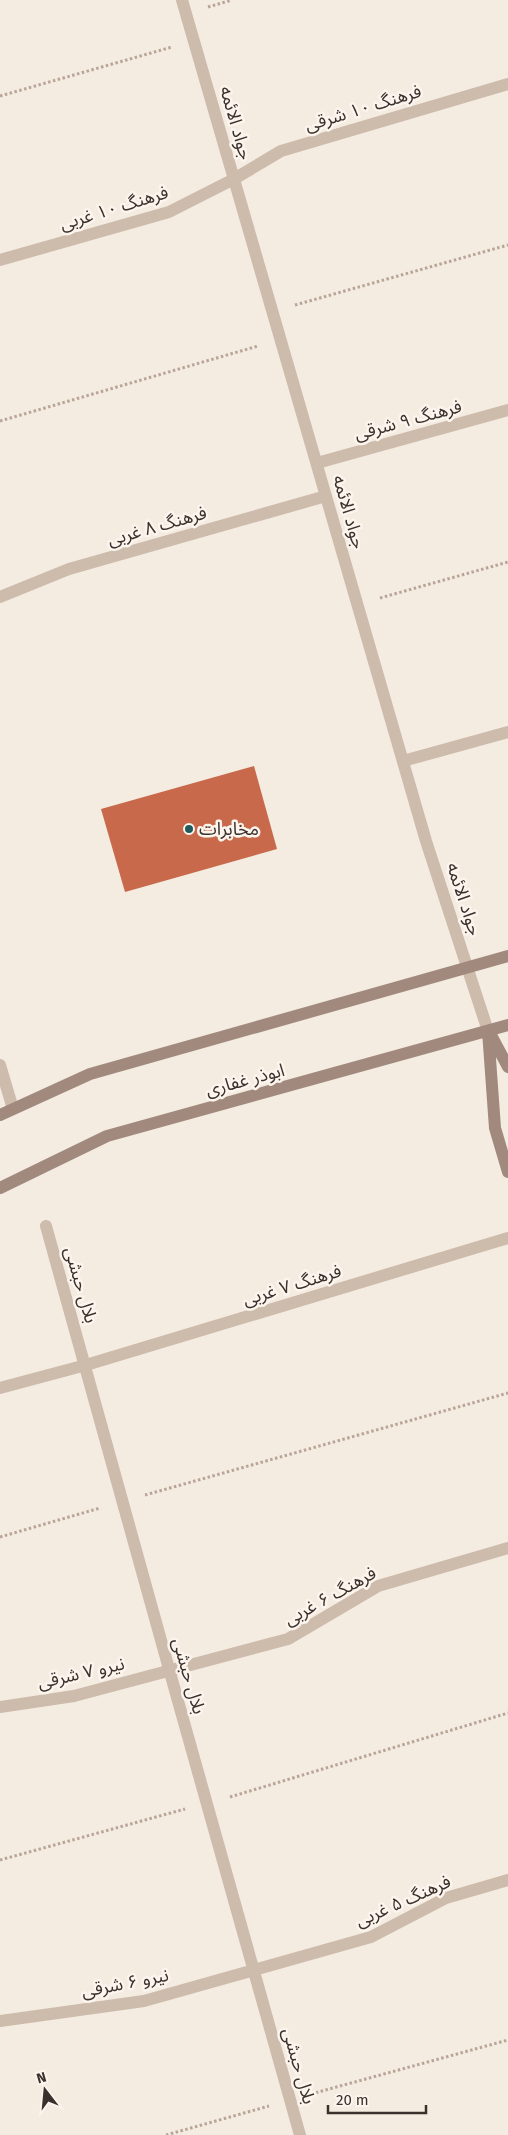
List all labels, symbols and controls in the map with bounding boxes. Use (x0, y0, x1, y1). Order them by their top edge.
street label: فرهنگ ۱۰ شرقی (302, 80, 424, 136)
street label: جواد الائمه (215, 84, 257, 162)
street label: فرهنگ ۱۰ غربی (57, 181, 171, 235)
street label: فرهنگ ۹ شرقی (352, 395, 464, 445)
street label: جواد الائمه (328, 473, 370, 551)
street label: فرهنگ ۸ غربی (105, 501, 209, 551)
place label: مخابرات (199, 818, 259, 840)
marker: مخابرات (183, 823, 195, 835)
street label: جواد الائمه (442, 860, 486, 938)
street label: ابوذر غفاری (203, 1059, 287, 1101)
street label: بلال حبشی (60, 1244, 102, 1326)
street label: فرهنگ ۷ غربی (240, 1260, 344, 1310)
street label: فرهنگ ۶ غربی (280, 1562, 380, 1630)
street label: بلال حبشی (168, 1635, 210, 1717)
street label: نیرو ۷ شرقی (35, 1652, 127, 1694)
street label: فرهنگ ۵ غربی (352, 1870, 454, 1932)
street label: نیرو ۶ شرقی (79, 1964, 171, 2002)
street label: بلال حبشی (278, 2025, 320, 2107)
north arrow (20, 2065, 70, 2115)
text: N (35, 2069, 48, 2087)
scale bar (328, 2082, 426, 2114)
text: 20 m (336, 2091, 369, 2109)

